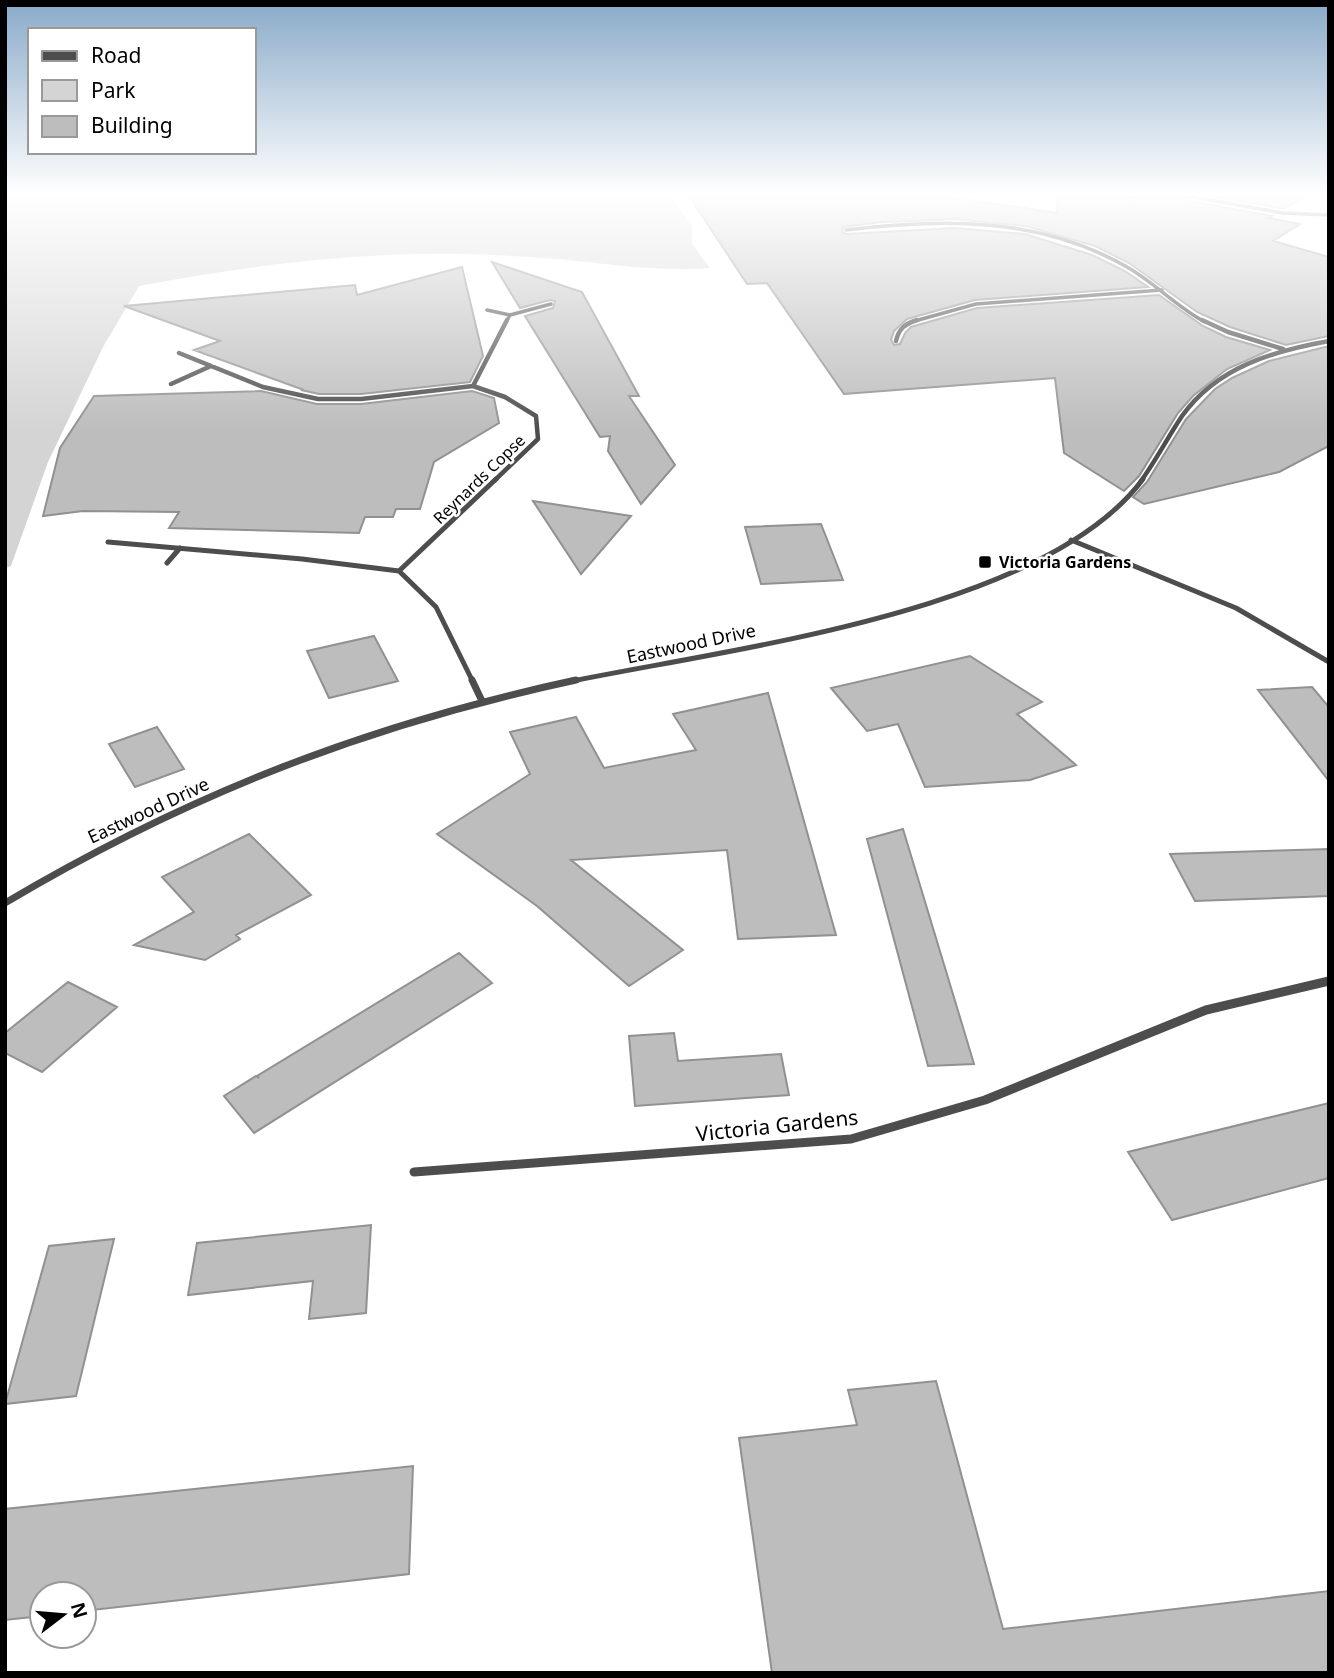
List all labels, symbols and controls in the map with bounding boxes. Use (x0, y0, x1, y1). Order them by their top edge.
legend (28, 28, 256, 154)
text: Road (91, 41, 141, 69)
text: Park (91, 76, 136, 104)
text: Building (91, 111, 173, 139)
street label: Reynards Copse (428, 429, 530, 529)
place label: Victoria Gardens (999, 551, 1131, 573)
marker: Victoria Gardens (977, 554, 993, 570)
street label: Eastwood Drive (624, 618, 758, 668)
street label: Eastwood Drive (83, 771, 213, 849)
street label: Victoria Gardens (695, 1103, 859, 1147)
north arrow (28, 1580, 98, 1650)
text: N (65, 1599, 94, 1621)

